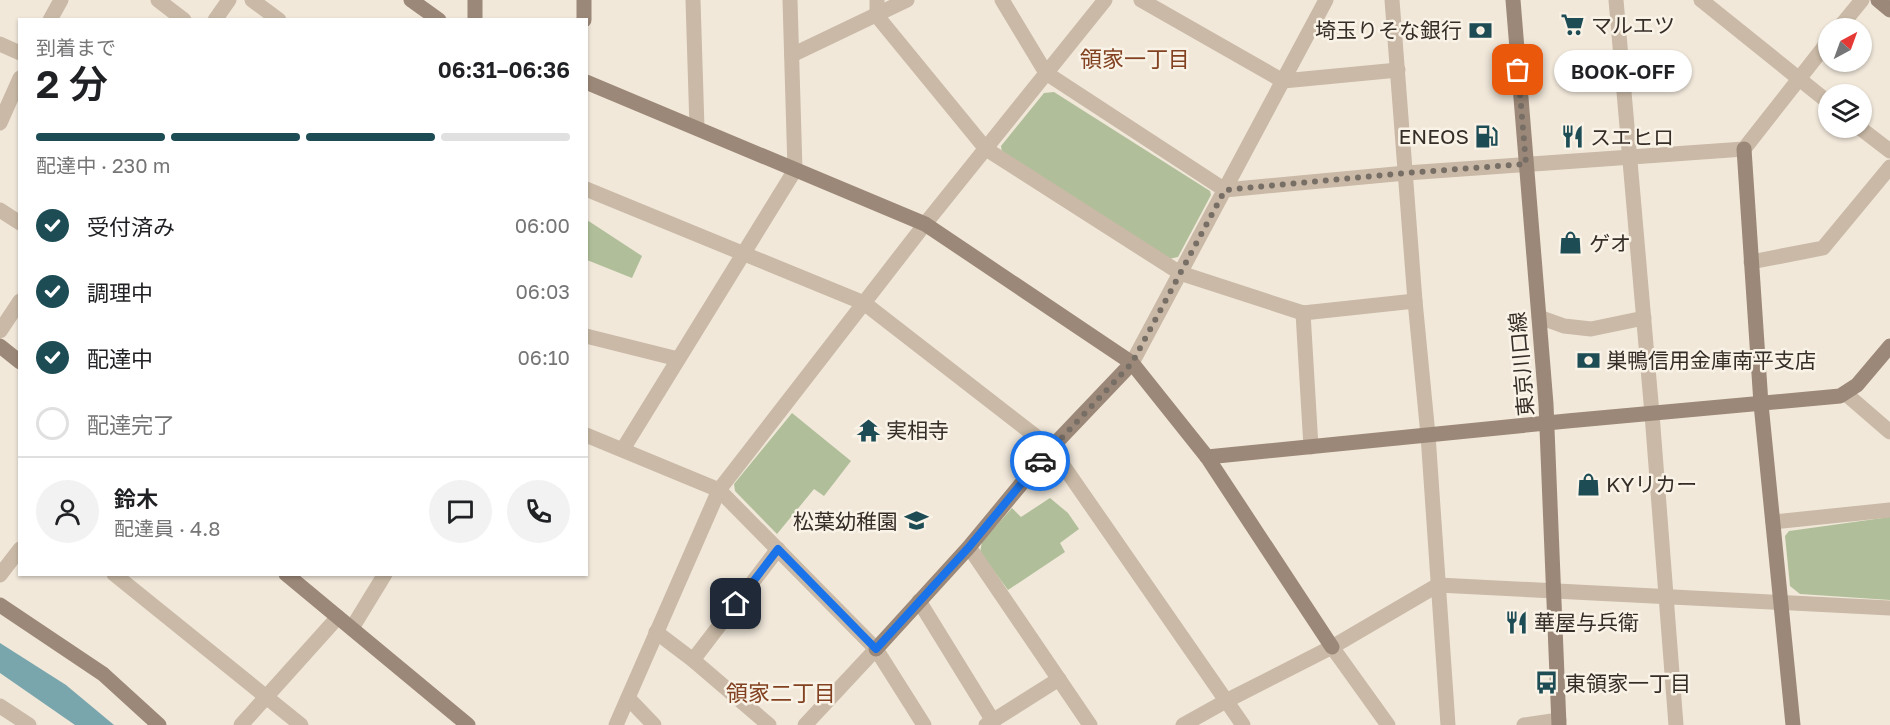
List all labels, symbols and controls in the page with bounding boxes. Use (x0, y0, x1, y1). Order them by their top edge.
supermarket icon: マルエツ (1560, 12, 1586, 38)
place label: マルエツ (1591, 12, 1675, 38)
place label: 埼玉りそな銀行 (1315, 17, 1462, 43)
bank icon: 埼玉りそな銀行 (1467, 17, 1493, 43)
north arrow (1818, 18, 1872, 72)
map controls (1818, 18, 1872, 138)
text: 到着まで (36, 35, 116, 59)
pin (1492, 44, 1543, 95)
district label: 領家一丁目 (1080, 45, 1190, 72)
callout: BOOK-OFF (1554, 49, 1692, 91)
icon: bag (1501, 53, 1534, 86)
text: 06:31–06:36 (438, 56, 570, 83)
text: BOOK-OFF (1571, 59, 1675, 83)
text: 2 分 (36, 60, 108, 107)
button: layers (1818, 84, 1872, 138)
place label: ENEOS (1399, 123, 1469, 149)
fuel station icon: ENEOS (1474, 123, 1500, 149)
restaurant icon: スエヒロ (1559, 124, 1585, 150)
place label: スエヒロ (1590, 124, 1674, 150)
text: 配達中 · 230 m (36, 153, 170, 177)
icon: check (36, 209, 69, 242)
text: 受付済み (87, 213, 175, 240)
text: 06:00 (515, 213, 570, 237)
shop icon: ゲオ (1558, 230, 1584, 256)
place label: ゲオ (1589, 230, 1631, 256)
icon: check (36, 275, 69, 308)
text: 調理中 (87, 279, 153, 306)
text: 06:03 (515, 279, 570, 303)
street label: 東京川口線 (1503, 311, 1539, 417)
icon: check (36, 341, 69, 374)
text: 配達中 (87, 345, 153, 372)
text: 06:10 (517, 345, 570, 369)
bank icon: 巣鴨信用金庫南平支店 (1575, 347, 1601, 373)
place label: 巣鴨信用金庫南平支店 (1606, 347, 1816, 373)
text: 配達完了 (87, 411, 175, 438)
temple icon: 実相寺 (855, 417, 881, 443)
place label: 実相寺 (886, 417, 949, 443)
courier (1010, 431, 1070, 491)
icon: car (1024, 445, 1057, 478)
shop icon: KYリカー (1575, 471, 1601, 497)
place label: KYリカー (1606, 471, 1697, 497)
button: person (36, 480, 99, 543)
button: chat (429, 480, 492, 543)
button: phone (507, 480, 570, 543)
text: 鈴木 (114, 485, 158, 512)
place label: 松葉幼稚園 (793, 508, 898, 534)
school or university icon: 松葉幼稚園 (903, 508, 929, 534)
text: 配達員 · 4.8 (114, 516, 220, 540)
pin (710, 578, 761, 629)
icon: home (719, 587, 752, 620)
restaurant icon: 華屋与兵衛 (1503, 609, 1529, 635)
place label: 華屋与兵衛 (1534, 609, 1639, 635)
bus stop icon: 東領家一丁目 (1534, 670, 1560, 696)
place label: 東領家一丁目 (1565, 670, 1691, 696)
district label: 領家二丁目 (726, 679, 836, 706)

